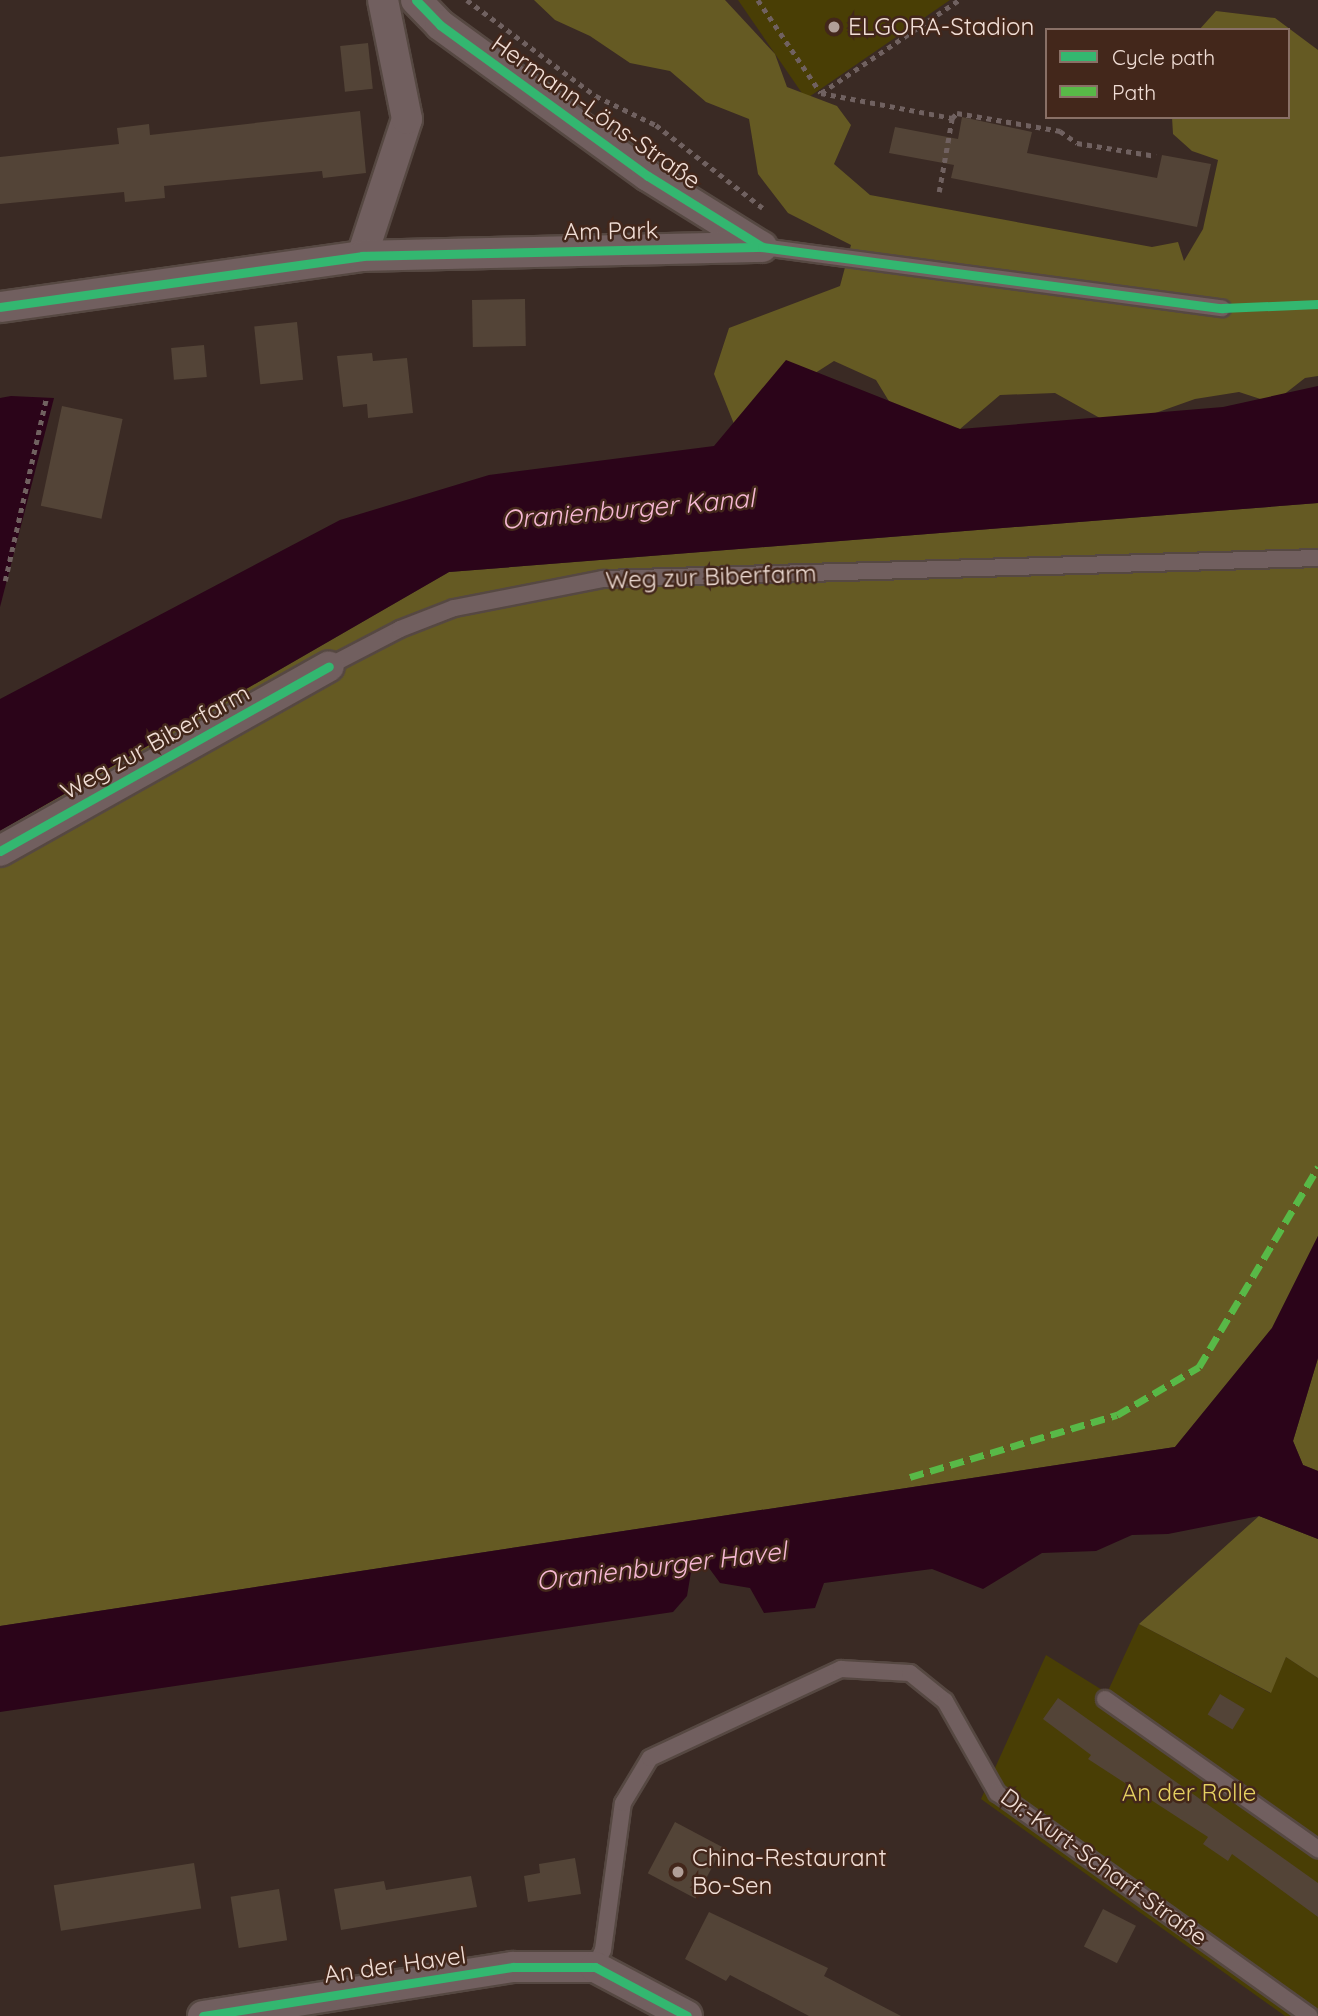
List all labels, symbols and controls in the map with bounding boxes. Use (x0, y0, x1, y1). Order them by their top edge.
place label: ELGORA-Stadion (848, 13, 1034, 41)
marker: ELGORA-Stadion (826, 19, 842, 35)
legend (1045, 28, 1290, 119)
street label: Hermann-Löns-Straße (486, 29, 706, 195)
text: Cycle path (1112, 44, 1215, 70)
text: Path (1112, 79, 1156, 105)
street label: Am Park (563, 216, 659, 246)
water label: Oranienburger Kanal (500, 482, 756, 536)
street label: Weg zur Biberfarm (605, 559, 817, 595)
street label: Weg zur Biberfarm (56, 678, 254, 806)
water label: Oranienburger Havel (534, 1535, 788, 1597)
park label: An der Rolle (1122, 1779, 1256, 1807)
street label: Dr.-Kurt-Scharf-Straße (995, 1782, 1213, 1952)
place label: China-Restaurant Bo-Sen (692, 1844, 887, 1900)
marker: China-Restaurant Bo-Sen (670, 1864, 686, 1880)
street label: An der Havel (322, 1941, 468, 1989)

